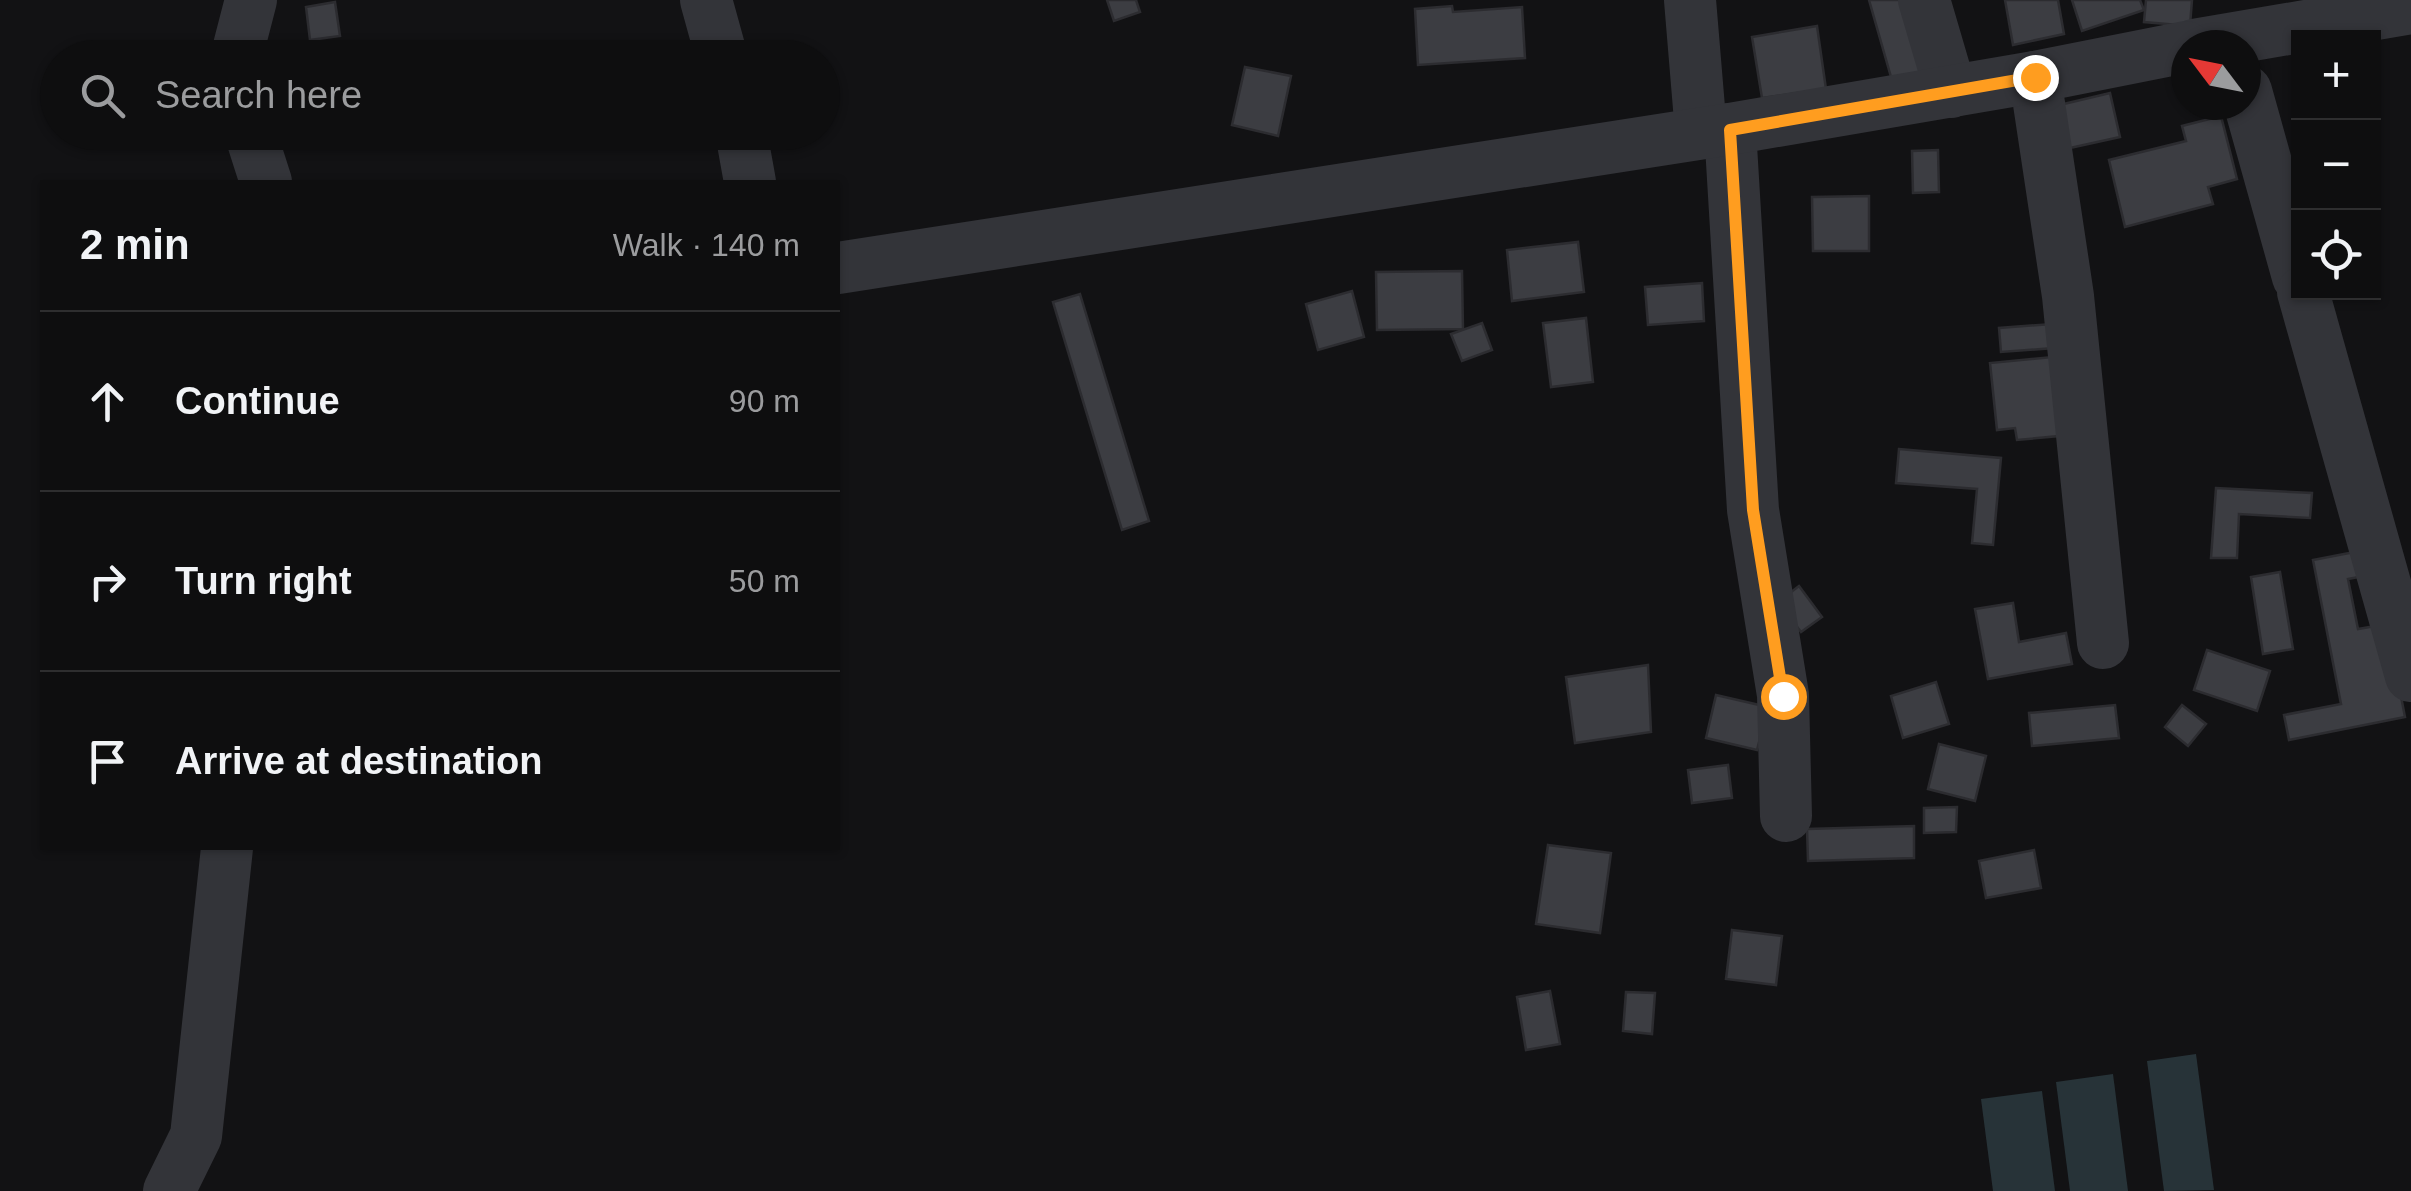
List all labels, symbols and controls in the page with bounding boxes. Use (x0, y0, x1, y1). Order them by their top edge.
north arrow (2171, 30, 2261, 120)
map controls (2291, 30, 2381, 300)
button: + (2291, 30, 2381, 120)
search box (40, 40, 840, 150)
route end (2013, 55, 2059, 101)
icon: search (75, 68, 130, 123)
text: Search here (155, 74, 362, 116)
button: − (2291, 120, 2381, 210)
button: locate (2291, 210, 2381, 300)
text: 2 min (80, 221, 190, 268)
text: Walk · 140 m (613, 227, 800, 263)
icon: ahead (80, 374, 135, 429)
text: Continue (175, 380, 340, 422)
text: 90 m (729, 383, 800, 419)
icon: right (80, 554, 135, 609)
text: Turn right (175, 560, 352, 602)
text: 50 m (729, 563, 800, 599)
route start (1761, 674, 1807, 720)
icon: arrive (80, 734, 135, 789)
text: Arrive at destination (175, 740, 542, 782)

